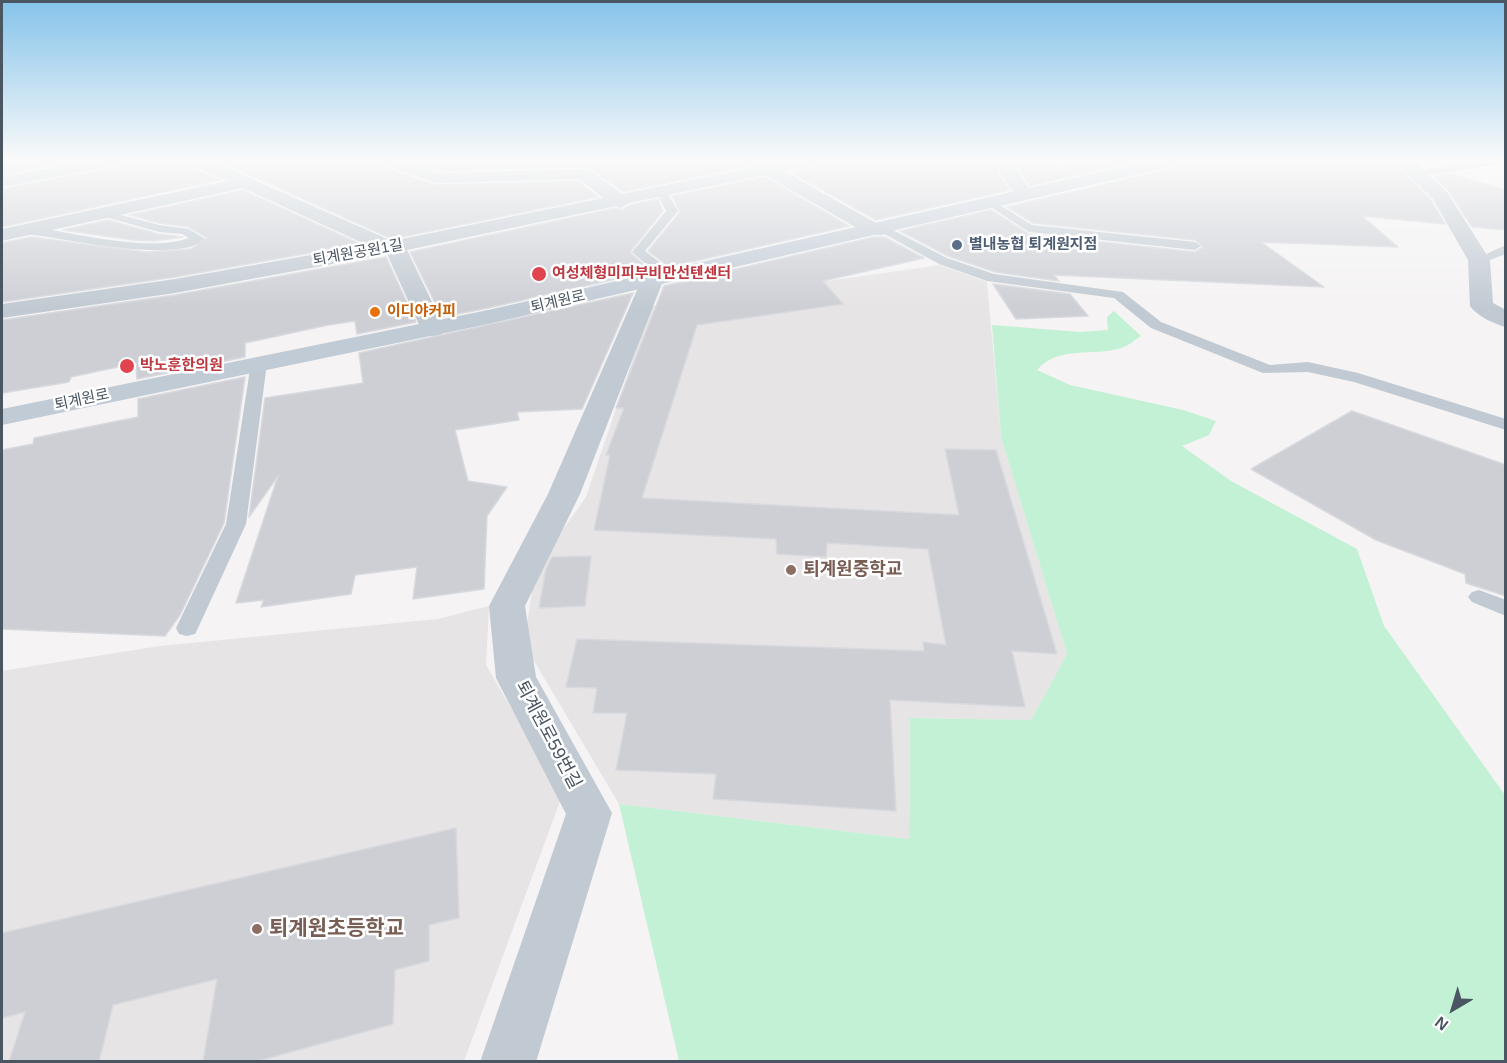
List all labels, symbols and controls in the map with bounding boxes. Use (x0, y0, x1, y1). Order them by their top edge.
street label: 퇴계원공원1길 (312, 236, 404, 270)
place label: 별내농협 퇴계원지점 (969, 236, 1097, 254)
marker: 별내농협 퇴계원지점 (950, 238, 964, 252)
marker: 여성체형미피부비만선텐센터 (530, 265, 548, 283)
place label: 여성체형미피부비만선텐센터 (552, 265, 731, 283)
street label: 퇴계원로 (529, 287, 587, 317)
place label: 이디야커피 (387, 303, 456, 321)
marker: 이디야커피 (368, 305, 382, 319)
marker: 박노훈한의원 (118, 357, 136, 375)
place label: 박노훈한의원 (140, 357, 223, 375)
street label: 퇴계원로 (53, 385, 111, 415)
place label: 퇴계원중학교 (803, 559, 902, 581)
marker: 퇴계원중학교 (784, 563, 798, 577)
street label: 퇴계원로59번길 (510, 677, 586, 793)
place label: 퇴계원초등학교 (269, 916, 404, 942)
marker: 퇴계원초등학교 (250, 922, 264, 936)
north arrow (1423, 979, 1483, 1039)
text: N (1432, 1013, 1451, 1034)

